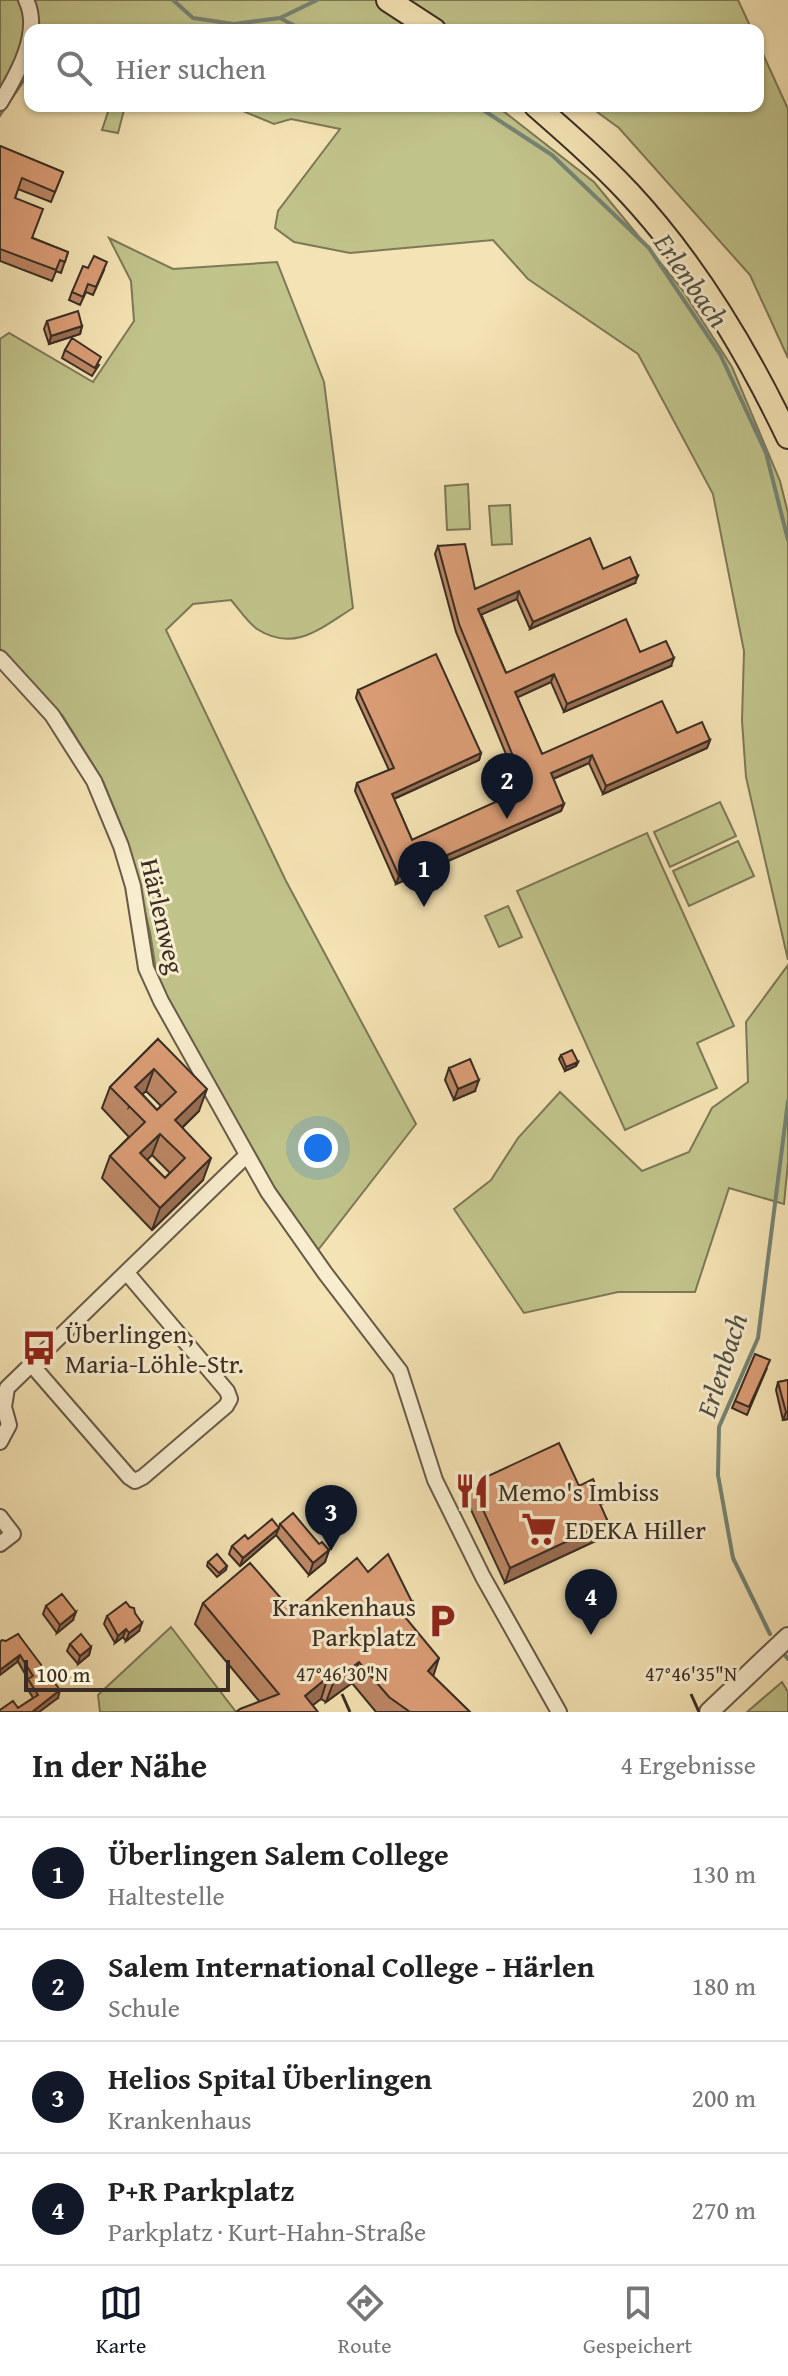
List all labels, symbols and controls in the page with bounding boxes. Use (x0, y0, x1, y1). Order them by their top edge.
search box (24, 24, 764, 112)
icon: search (52, 46, 96, 90)
text: Hier suchen (116, 46, 266, 90)
water label: Erlenbach (644, 224, 740, 336)
pin: 2 (481, 753, 533, 819)
pin: 1 (398, 841, 450, 907)
street label: Härlenweg (131, 854, 195, 978)
your location (298, 1128, 338, 1168)
water label: Erlenbach (685, 1308, 757, 1423)
place label: Überlingen, Maria-Löhle-Str. (65, 1314, 244, 1383)
bus stop icon: Überlingen, Maria-Löhle-Str. (20, 1329, 58, 1367)
restaurant icon: Memo's Imbiss (453, 1472, 491, 1510)
place label: Memo's Imbiss (498, 1472, 659, 1511)
pin: 3 (305, 1485, 357, 1551)
supermarket icon: EDEKA Hiller (520, 1510, 558, 1548)
place label: EDEKA Hiller (565, 1510, 706, 1549)
pin: 4 (565, 1569, 617, 1635)
place label: Krankenhaus Parkplatz (273, 1587, 416, 1656)
parking icon: Krankenhaus Parkplatz (423, 1602, 461, 1640)
scale bar (24, 1656, 230, 1692)
text: 100 m (36, 1658, 91, 1690)
text: 47°46'30"N (296, 1659, 388, 1688)
text: 47°46'35"N (645, 1659, 737, 1688)
text: In der Nähe (32, 1740, 207, 1789)
text: 4 Ergebnisse (621, 1745, 756, 1784)
text: Überlingen Salem College (108, 1832, 449, 1876)
text: 1 (51, 1854, 65, 1893)
text: 130 m (691, 1854, 756, 1893)
text: Haltestelle (108, 1876, 225, 1915)
text: Salem International College - Härlen (108, 1944, 595, 1988)
text: 2 (51, 1966, 65, 2005)
text: 180 m (691, 1966, 756, 2005)
text: Schule (108, 1988, 180, 2027)
text: Helios Spital Überlingen (108, 2056, 432, 2100)
text: 3 (51, 2078, 65, 2117)
text: 200 m (691, 2078, 756, 2117)
text: Krankenhaus (108, 2100, 252, 2139)
text: P+R Parkplatz (108, 2168, 294, 2212)
text: 4 (51, 2190, 65, 2229)
text: 270 m (691, 2190, 756, 2229)
text: Parkplatz · Kurt-Hahn-Straße (108, 2212, 426, 2251)
tab: Karte (96, 2281, 146, 2361)
tab: Route (338, 2281, 392, 2361)
tab: Gespeichert (583, 2281, 692, 2361)

